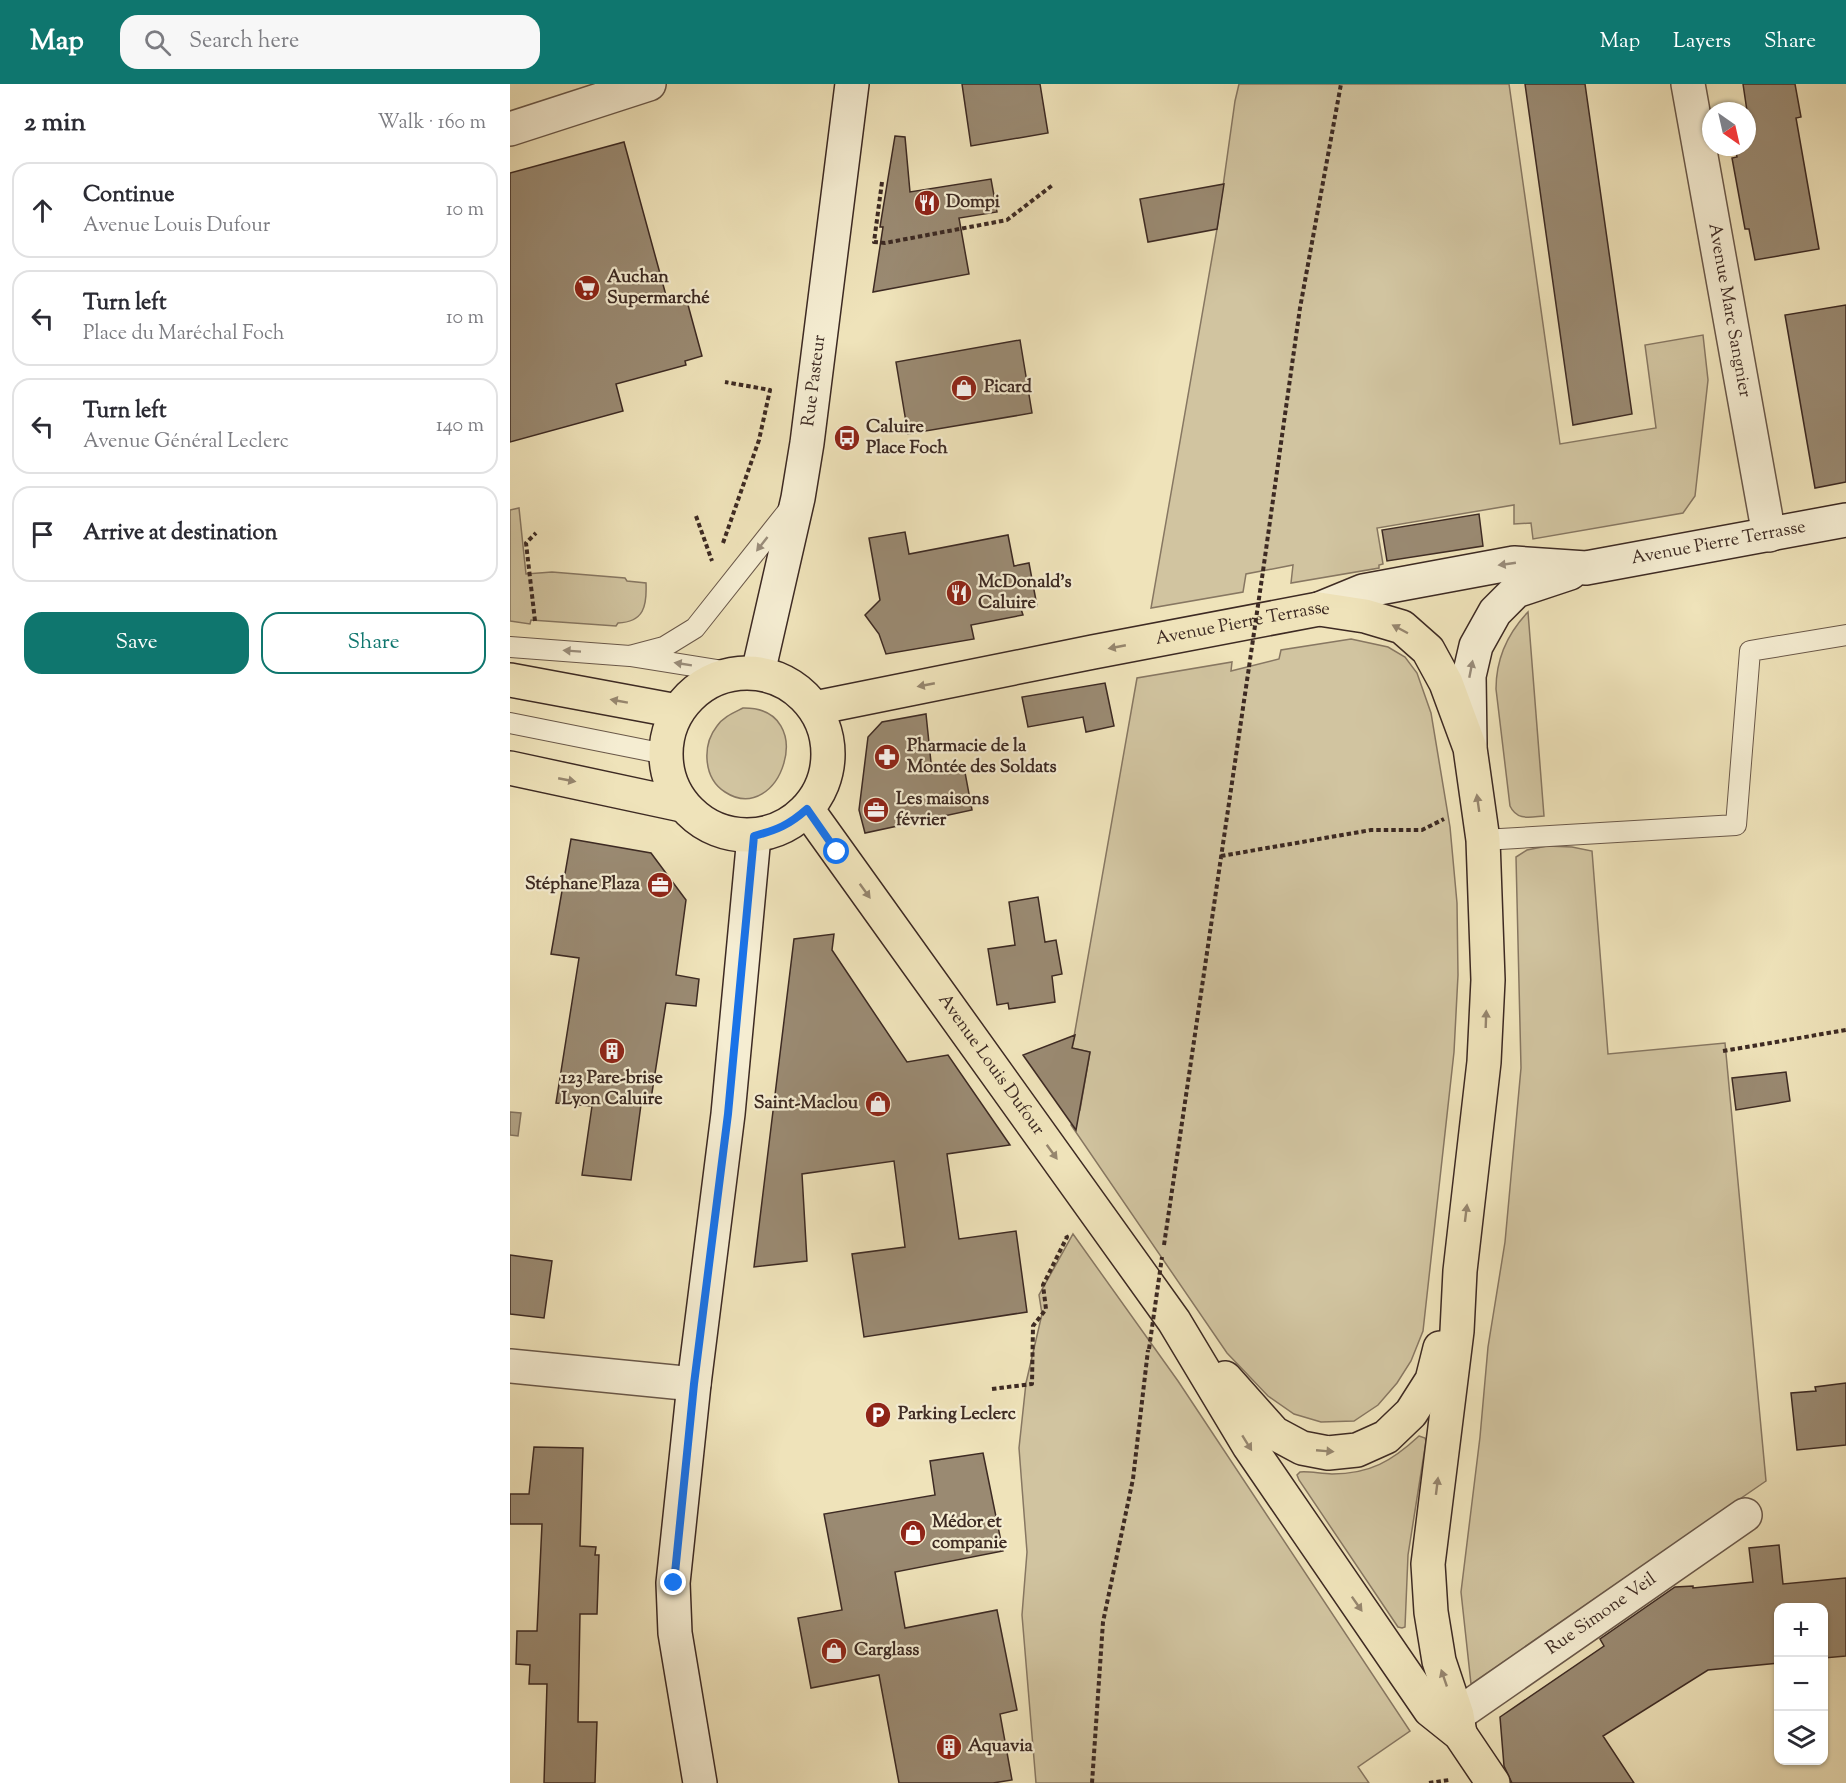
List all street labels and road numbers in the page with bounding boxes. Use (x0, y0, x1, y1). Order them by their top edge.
street label: Avenue Marc Sangnier (1700, 221, 1757, 400)
street label: Rue Pasteur (796, 333, 833, 428)
street label: Avenue Pierre Terrasse (1629, 515, 1808, 572)
street label: Avenue Pierre Terrasse (1153, 596, 1332, 653)
street label: Avenue Louis Dufour (931, 989, 1050, 1141)
street label: Rue Simone Veil (1541, 1567, 1662, 1662)

